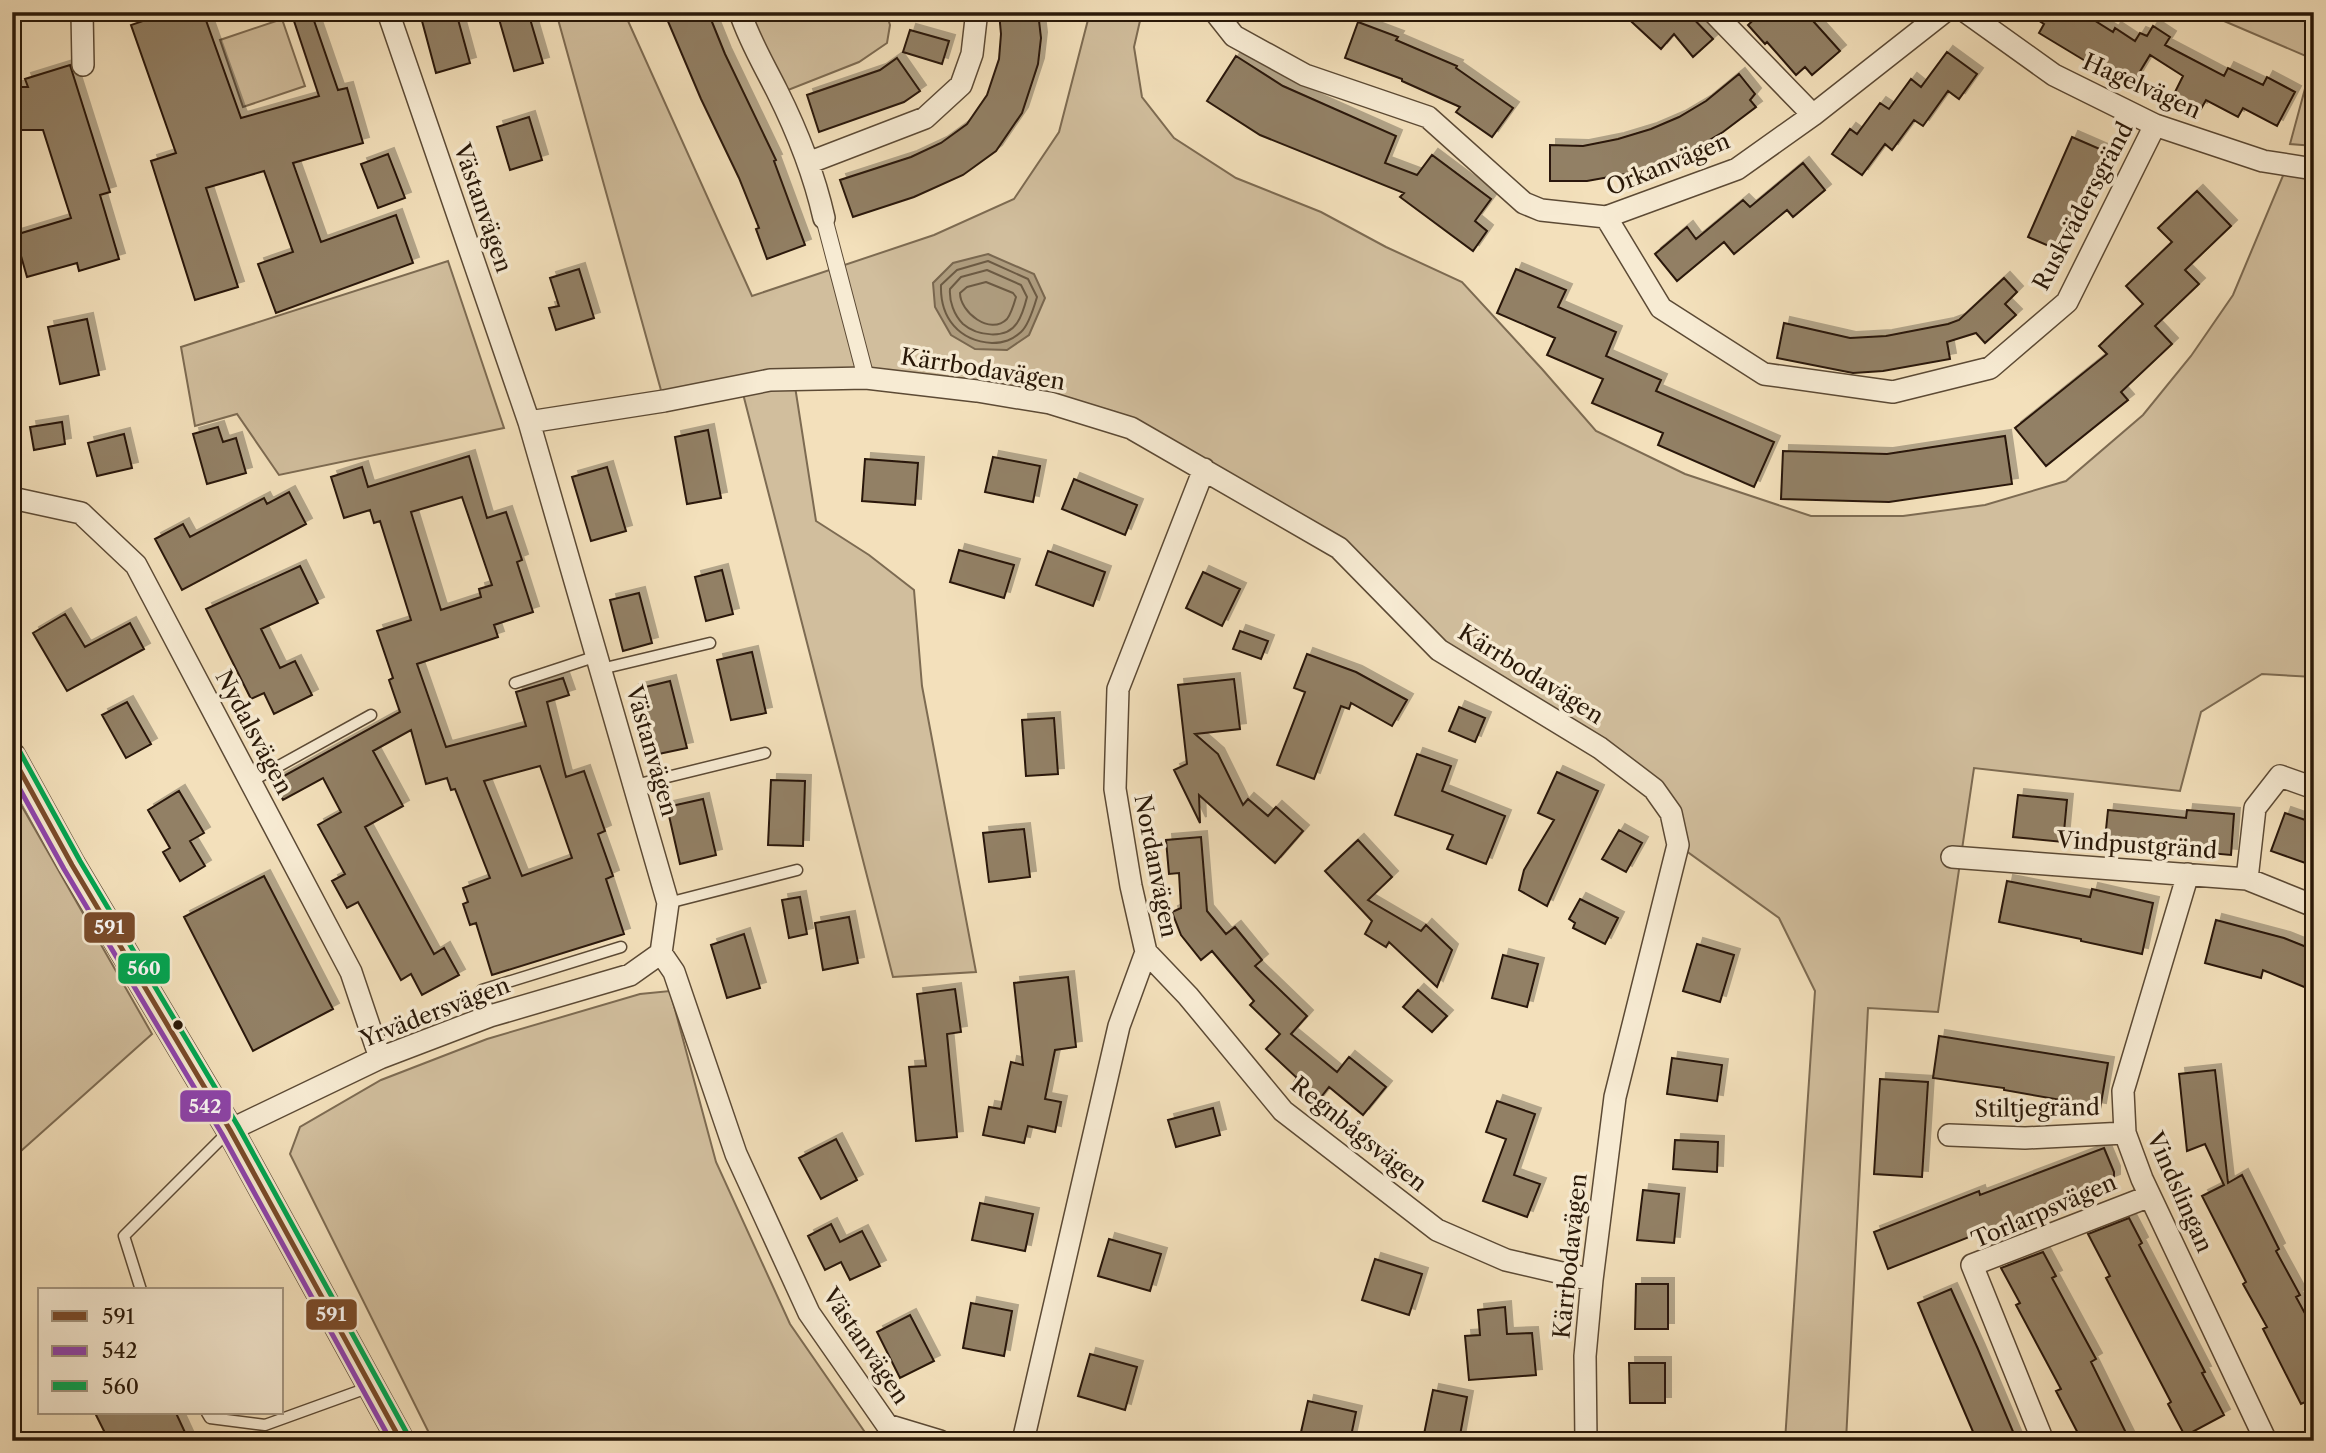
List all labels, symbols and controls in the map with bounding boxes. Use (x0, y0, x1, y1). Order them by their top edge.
street label: Hagelvägen (2079, 48, 2205, 124)
street label: Ruskvädersgränd (2027, 117, 2139, 295)
street label: Orkanvägen (1602, 127, 1734, 201)
street label: Västanvägen (448, 139, 518, 276)
street label: Kärrbodavägen (899, 342, 1067, 396)
street label: Kärrbodavägen (1453, 618, 1609, 730)
street label: Nydalsvägen (210, 665, 298, 799)
street label: Västanvägen (620, 682, 684, 819)
street label: Nordanvägen (1128, 792, 1184, 940)
street label: Vindpustgränd (2055, 825, 2218, 865)
line badge: 591 (83, 911, 136, 944)
text: 591 (94, 916, 125, 939)
line badge: 560 (117, 952, 171, 985)
text: 560 (127, 957, 161, 980)
street label: Yrvädersvägen (355, 971, 514, 1054)
unlabelled marker (171, 1018, 185, 1032)
street label: Regnbågsvägen (1285, 1070, 1433, 1198)
line badge: 542 (179, 1089, 232, 1123)
street label: Stiltjegränd (1974, 1093, 2100, 1123)
text: 542 (189, 1095, 221, 1118)
street label: Vindslingan (2141, 1127, 2219, 1257)
street label: Torlarpsvägen (1967, 1168, 2121, 1254)
street label: Kärrbodavägen (1547, 1172, 1593, 1340)
street label: Västanvägen (816, 1282, 915, 1410)
legend (38, 1288, 284, 1414)
line badge: 591 (305, 1298, 358, 1331)
text: 591 (316, 1303, 347, 1326)
text: 591 (102, 1304, 135, 1329)
text: 542 (102, 1338, 138, 1363)
text: 560 (102, 1374, 139, 1399)

